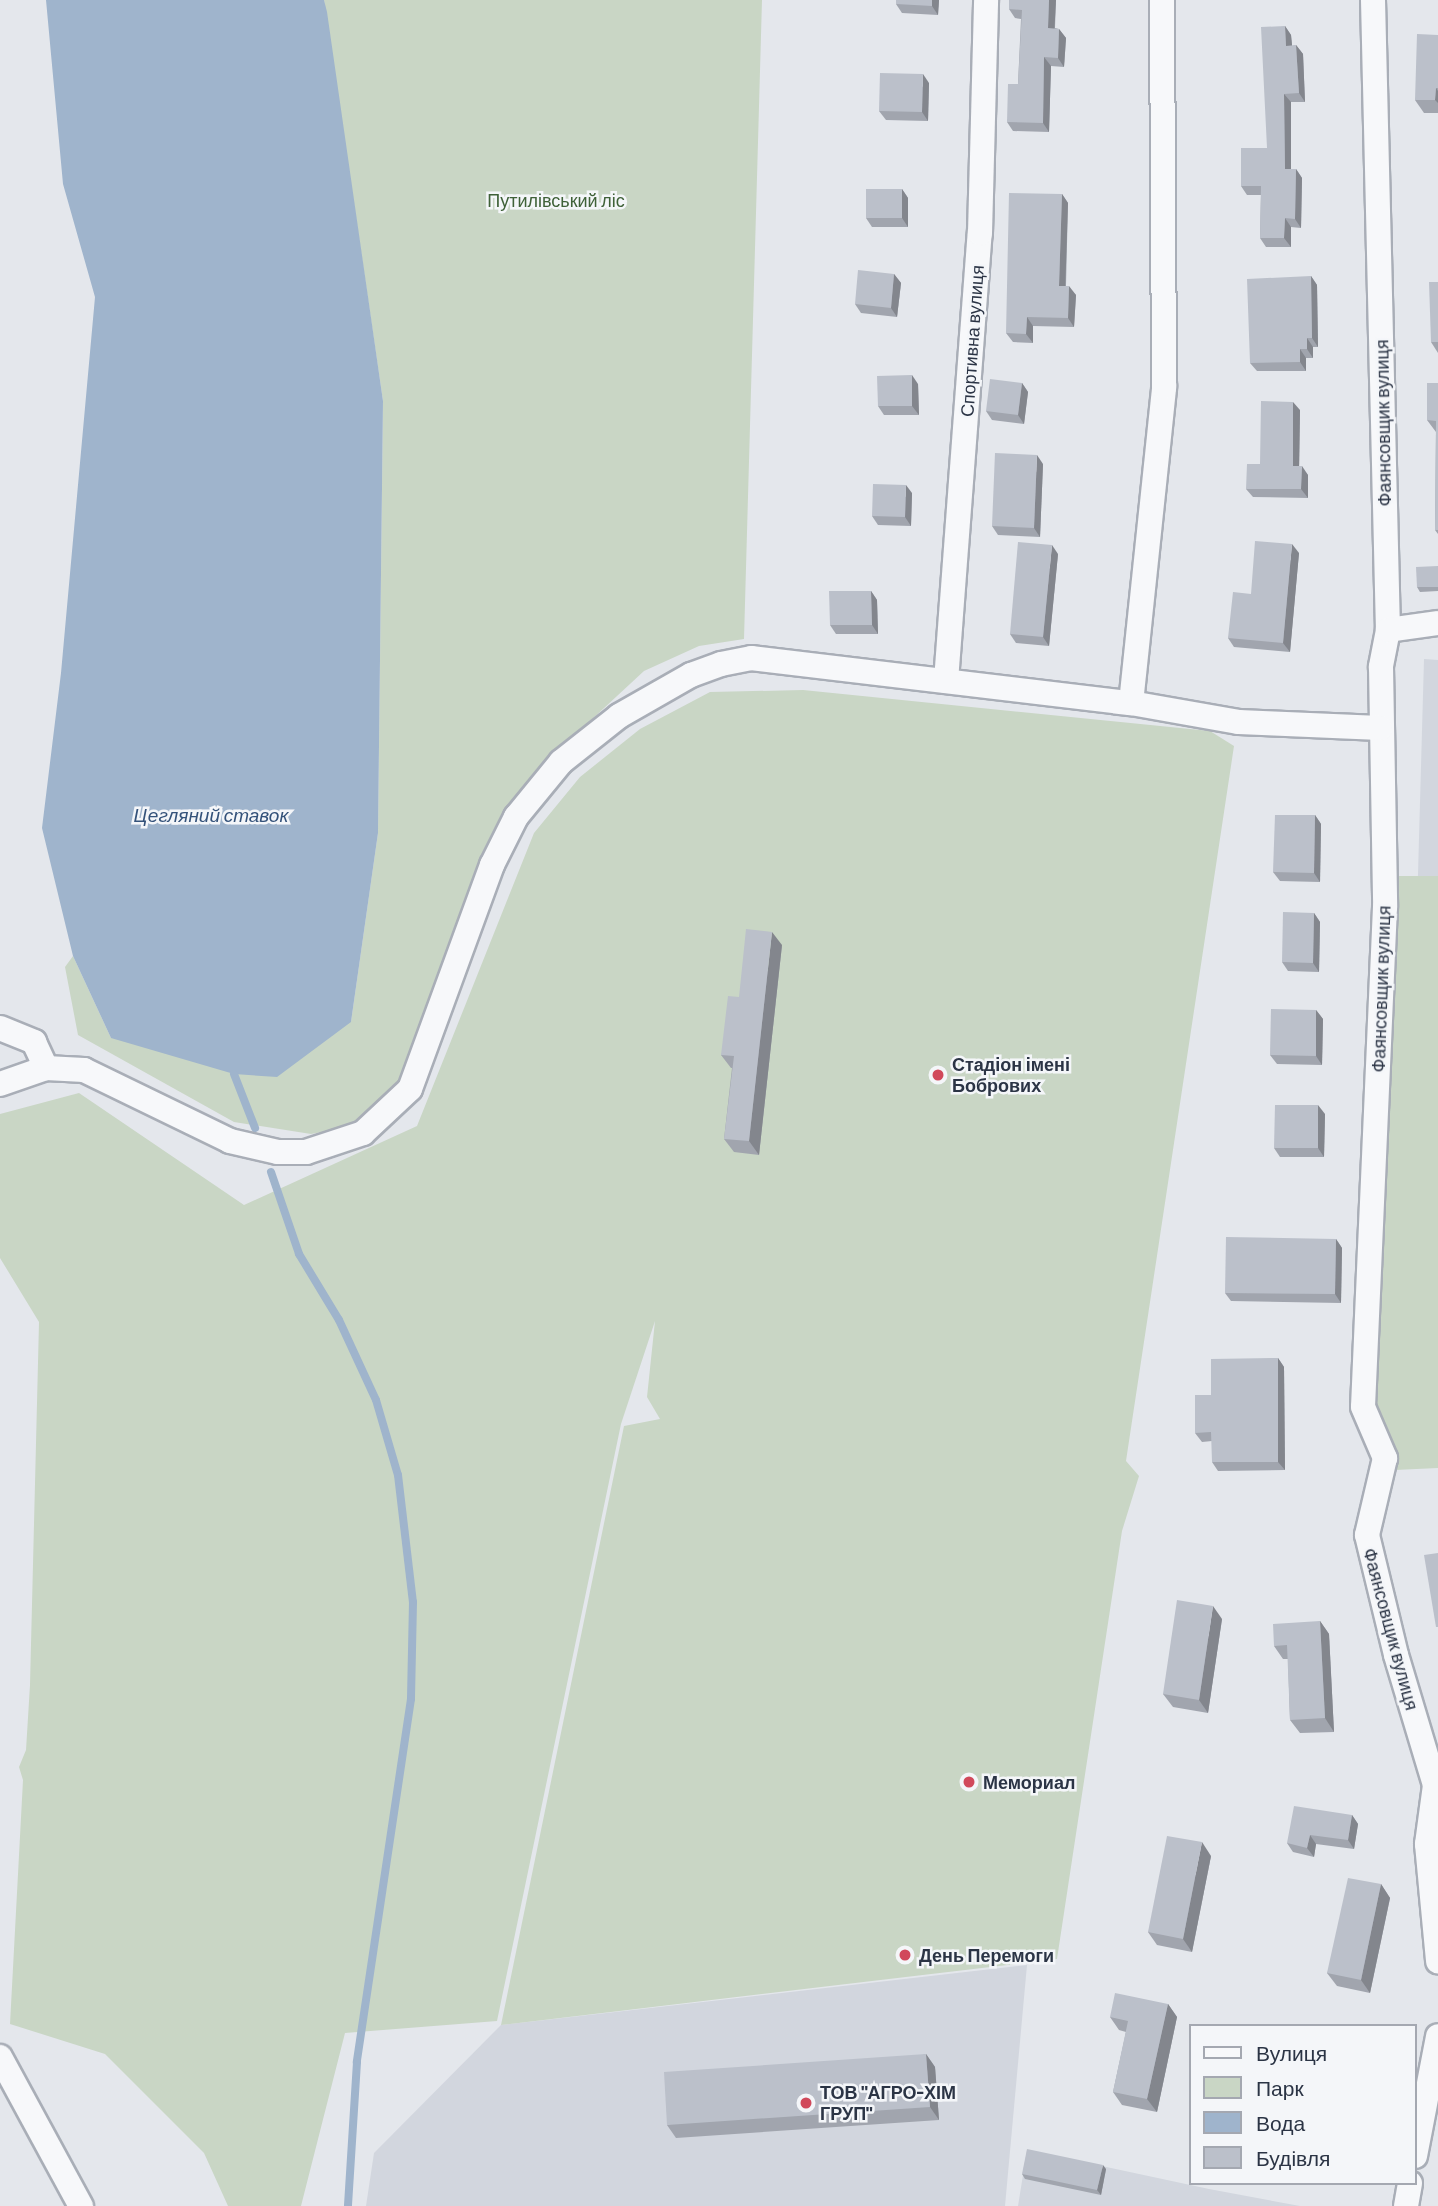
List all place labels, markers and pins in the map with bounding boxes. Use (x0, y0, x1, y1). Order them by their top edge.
place label: Стадіон імені Бобрових (952, 1054, 1070, 1096)
marker: Стадіон імені Бобрових (930, 1067, 946, 1083)
place label: Мемориал (983, 1771, 1075, 1793)
marker: Мемориал (961, 1774, 977, 1790)
place label: День Перемоги (919, 1944, 1054, 1966)
marker: День Перемоги (897, 1947, 913, 1963)
place label: ТОВ "АГРО-ХІМ ГРУП" (820, 2082, 956, 2124)
marker: ТОВ "АГРО-ХІМ ГРУП" (798, 2095, 814, 2111)

